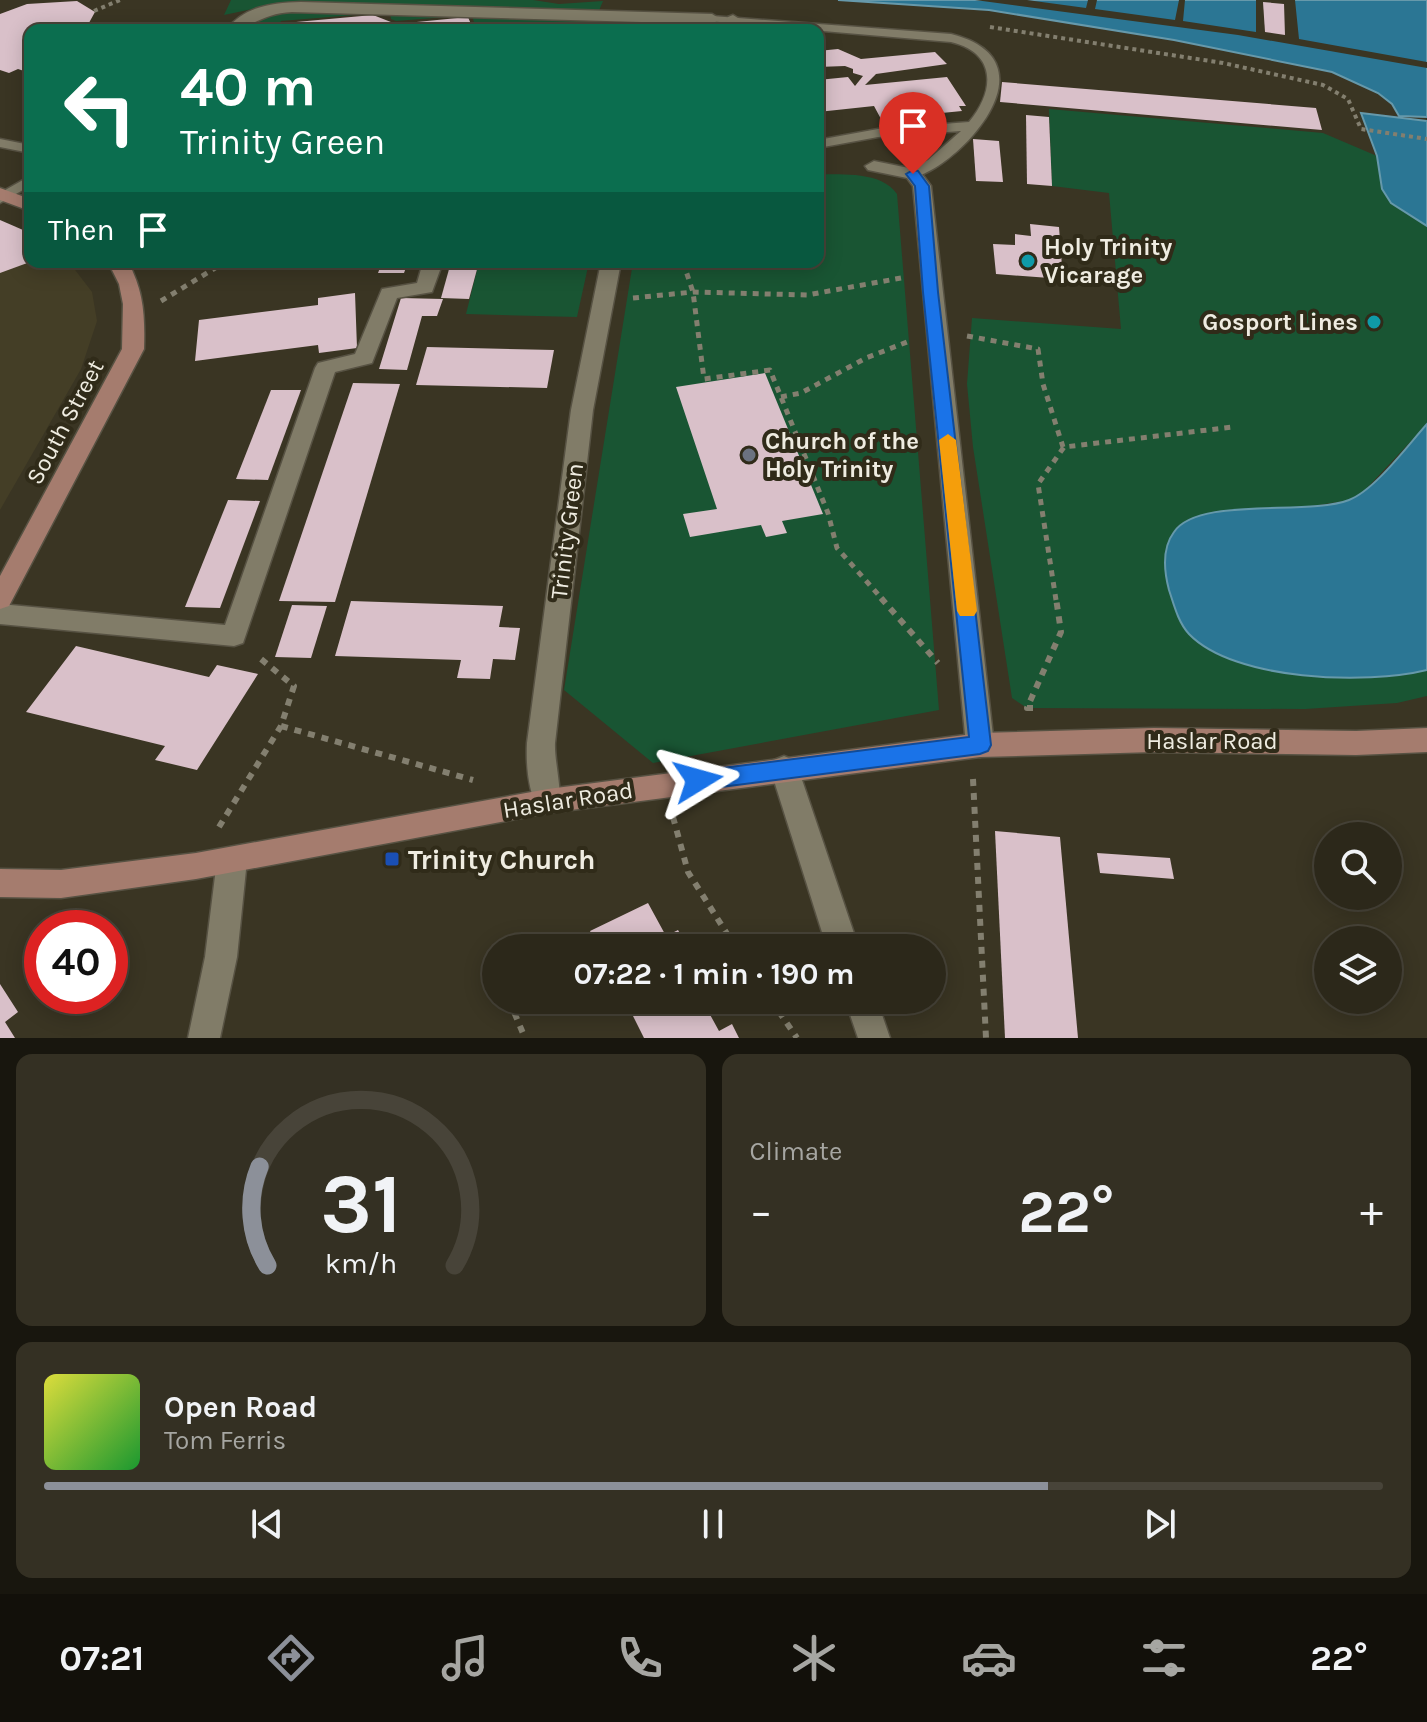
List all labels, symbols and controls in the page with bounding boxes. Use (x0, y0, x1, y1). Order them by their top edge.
text: 40 m (180, 54, 316, 119)
icon: left (48, 56, 152, 160)
pin (879, 92, 947, 174)
icon: arrive (891, 104, 935, 148)
text: Trinity Green (180, 121, 385, 163)
icon: arrive (131, 208, 175, 252)
text: Then (48, 212, 115, 248)
place label: Holy Trinity Vicarage (1044, 233, 1172, 289)
marker: Holy Trinity Vicarage (1019, 252, 1037, 270)
place label: Gosport Lines (1202, 308, 1358, 336)
marker: Gosport Lines (1365, 313, 1383, 331)
street label: South Street (20, 355, 110, 489)
place label: Church of the Holy Trinity (765, 427, 919, 483)
marker: Church of the Holy Trinity (740, 446, 758, 464)
street label: Trinity Green (545, 461, 589, 601)
street label: Haslar Road (1146, 727, 1278, 755)
position arrow (656, 738, 740, 822)
street label: Haslar Road (501, 776, 635, 824)
map controls (1314, 822, 1402, 1014)
button: search (1314, 822, 1402, 910)
place label: Trinity Church (408, 843, 596, 876)
marker: Trinity Church (383, 850, 401, 868)
speed limit sign: 40 (24, 910, 128, 1014)
button: layers (1314, 926, 1402, 1014)
text: 07:22 · 1 min · 190 m (574, 956, 854, 992)
text: Climate (750, 1136, 842, 1167)
text: 31 (320, 1156, 401, 1253)
text: 22° (1018, 1177, 1114, 1247)
text: − (750, 1186, 773, 1237)
text: + (1360, 1186, 1383, 1237)
text: km/h (325, 1247, 397, 1280)
text: Open Road (164, 1389, 317, 1425)
text: Tom Ferris (164, 1425, 286, 1456)
icon: previous (245, 1502, 289, 1546)
icon: pause (691, 1502, 735, 1546)
icon: next (1138, 1502, 1182, 1546)
icon: directions (263, 1630, 319, 1686)
icon: music (437, 1630, 493, 1686)
icon: phone (612, 1630, 668, 1686)
icon: climate (786, 1630, 842, 1686)
icon: car (961, 1630, 1017, 1686)
icon: filters (1136, 1630, 1192, 1686)
text: 07:21 (59, 1637, 144, 1679)
text: 22° (1310, 1637, 1368, 1679)

